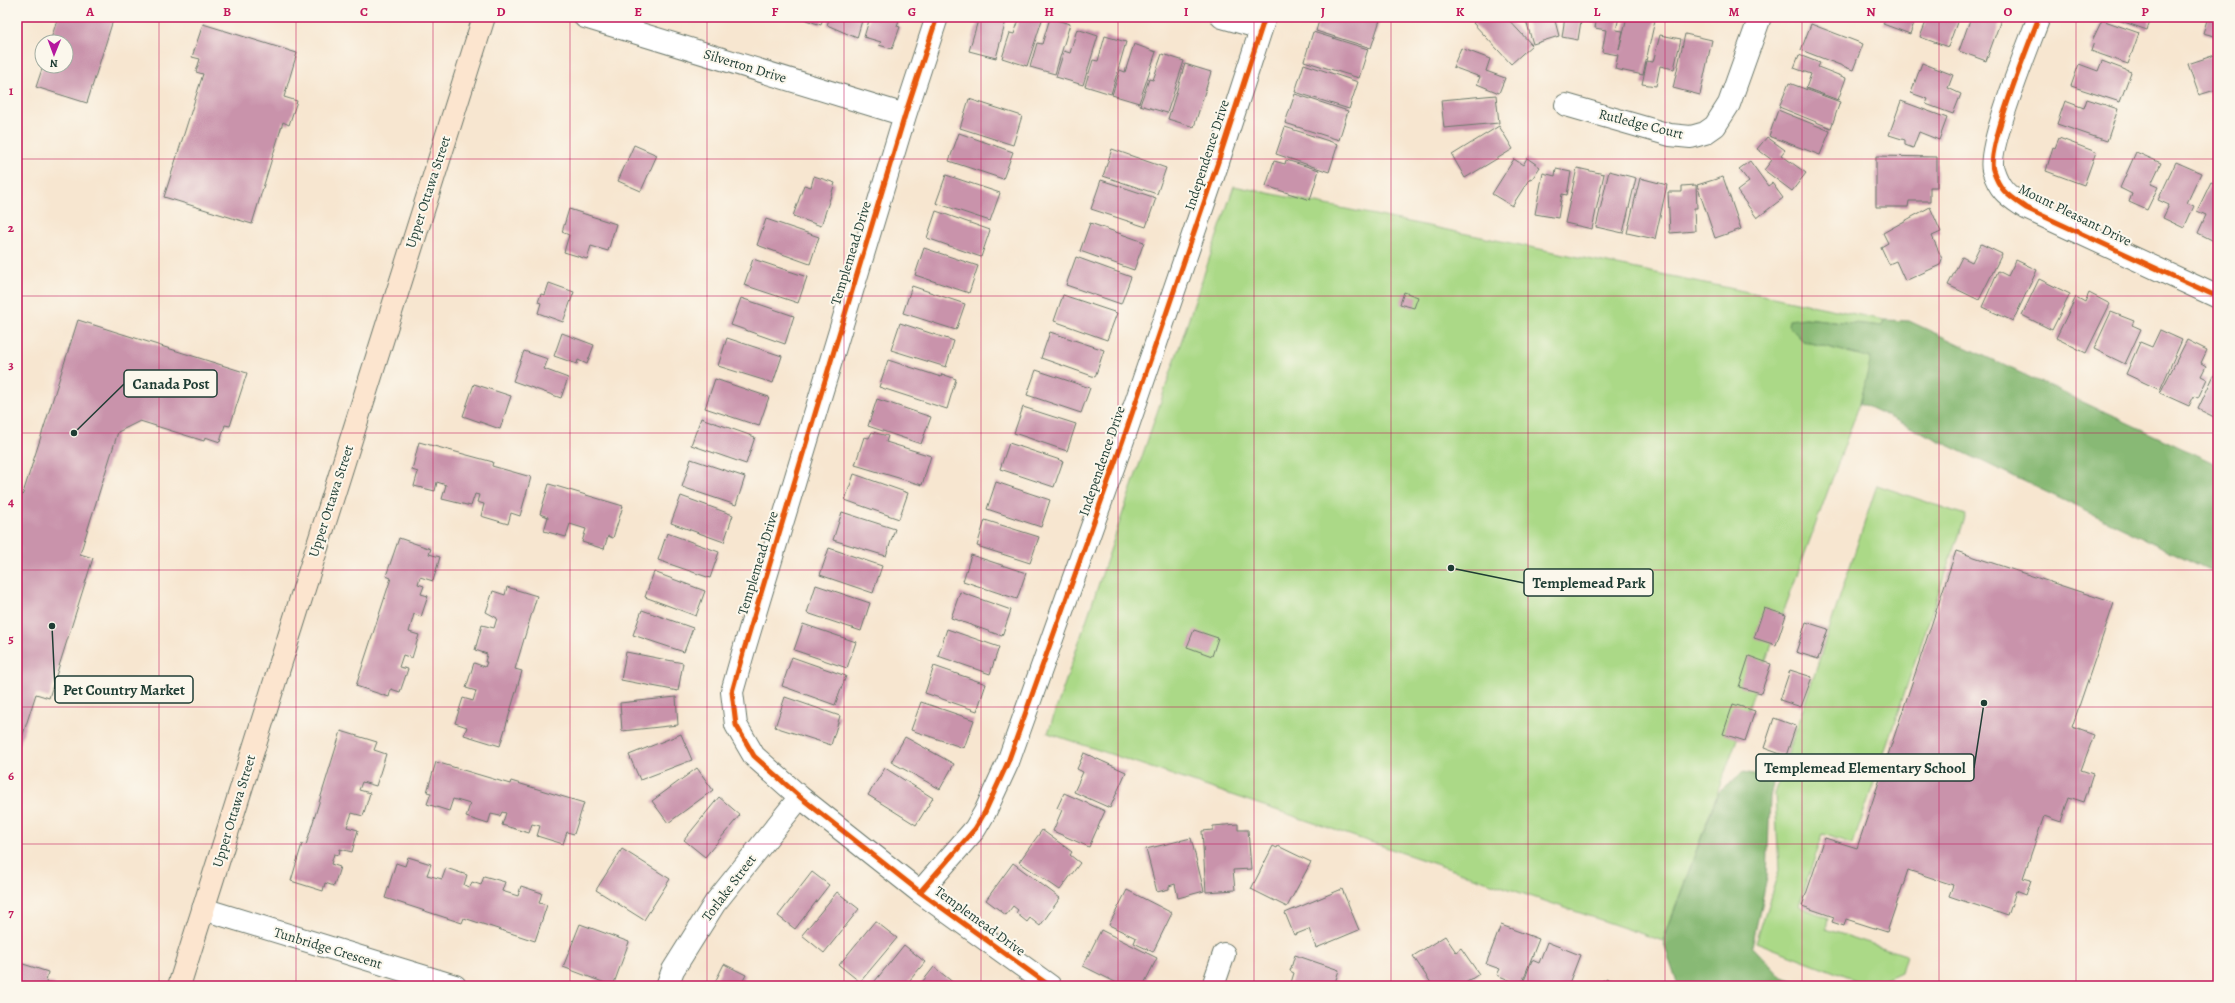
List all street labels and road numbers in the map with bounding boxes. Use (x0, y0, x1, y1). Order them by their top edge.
street label: Silverton Drive (701, 44, 789, 88)
street label: Independence Drive (1180, 97, 1234, 213)
street label: Rutledge Court (1597, 104, 1686, 144)
street label: Upper Ottawa Street (401, 133, 455, 251)
street label: Mount Pleasant Drive (2015, 179, 2135, 251)
street label: Templemead Drive (826, 199, 876, 307)
street label: Independence Drive (1074, 403, 1130, 519)
street label: Upper Ottawa Street (304, 442, 358, 560)
street label: Templemead Drive (733, 509, 783, 617)
street label: Upper Ottawa Street (208, 752, 260, 870)
street label: Torlake Street (698, 850, 761, 925)
street label: Templemead Drive (931, 882, 1029, 960)
street label: Tunbridge Crescent (271, 922, 385, 974)

